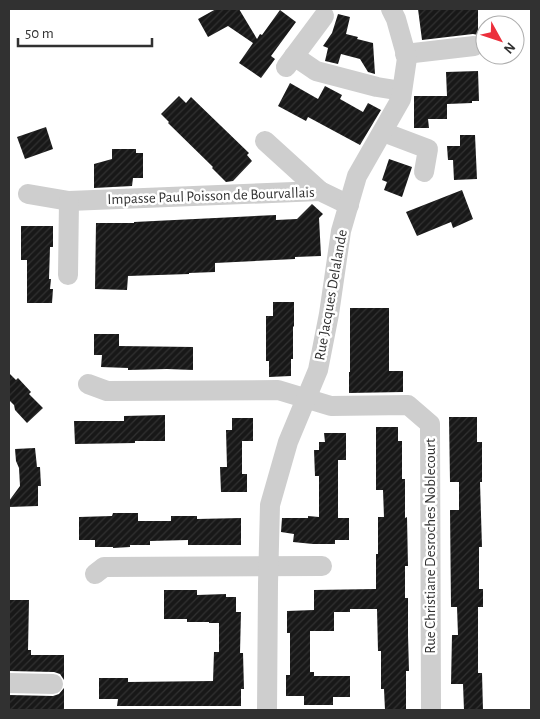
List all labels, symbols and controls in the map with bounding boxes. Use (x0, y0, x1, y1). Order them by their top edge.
scale bar (18, 15, 151, 47)
north arrow (475, 15, 525, 65)
text: 50 m (25, 26, 54, 41)
text: N (501, 39, 518, 56)
street label: Impasse Paul Poisson de Bourvallais (107, 185, 315, 207)
street label: Rue Jacques Delalande (312, 228, 350, 362)
street label: Rue Christiane Desroches Noblecourt (423, 438, 438, 654)

